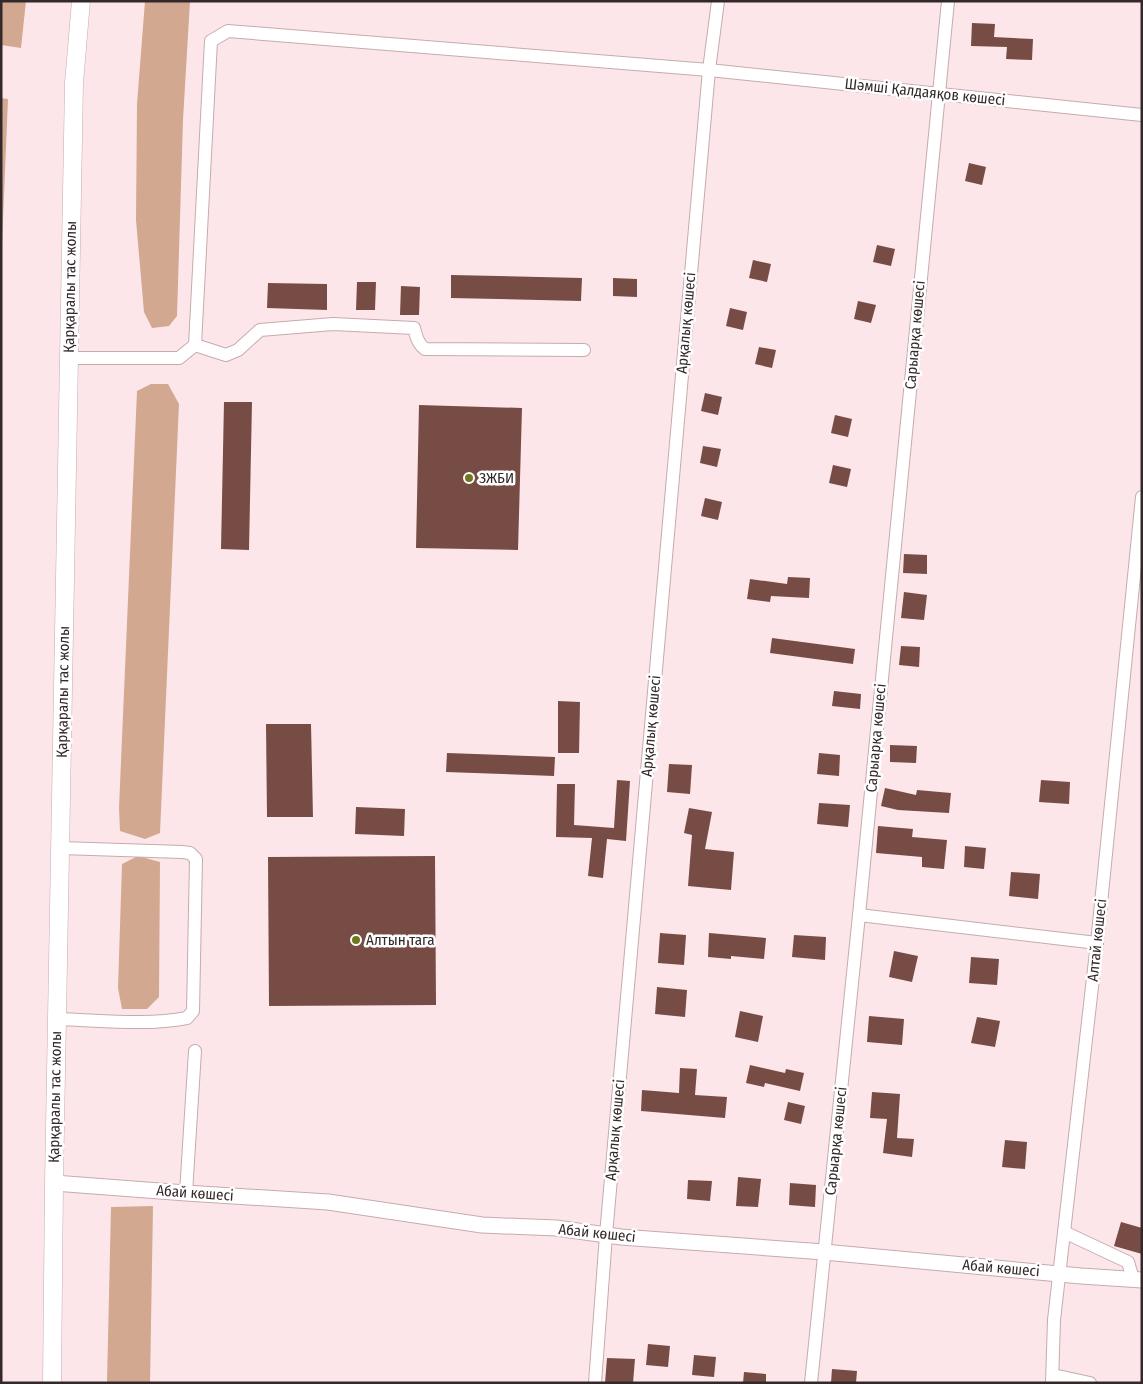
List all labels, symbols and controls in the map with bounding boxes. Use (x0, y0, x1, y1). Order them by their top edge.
street label: Шәмші Қалдаяқов көшесі (844, 75, 1006, 109)
street label: Қарқаралы тас жолы (60, 221, 80, 353)
street label: Арқалық көшесі (673, 272, 699, 374)
street label: Сарыарқа көшесі (901, 280, 929, 390)
place label: ЗЖБИ (479, 469, 514, 487)
marker: ЗЖБИ (463, 472, 475, 484)
street label: Қарқаралы тас жолы (53, 626, 73, 758)
street label: Арқалық көшесі (638, 675, 664, 777)
street label: Сарыарқа көшесі (862, 683, 890, 793)
street label: Алтай көшесі (1084, 898, 1110, 982)
place label: Алтын тага (366, 931, 435, 949)
marker: Алтын тага (350, 934, 362, 946)
street label: Қарқаралы тас жолы (45, 1031, 65, 1163)
street label: Арқалық көшесі (602, 1079, 628, 1181)
street label: Сарыарқа көшесі (821, 1086, 851, 1196)
street label: Абай көшесі (156, 1181, 234, 1205)
street label: Абай көшесі (557, 1220, 637, 1246)
street label: Абай көшесі (962, 1256, 1040, 1280)

